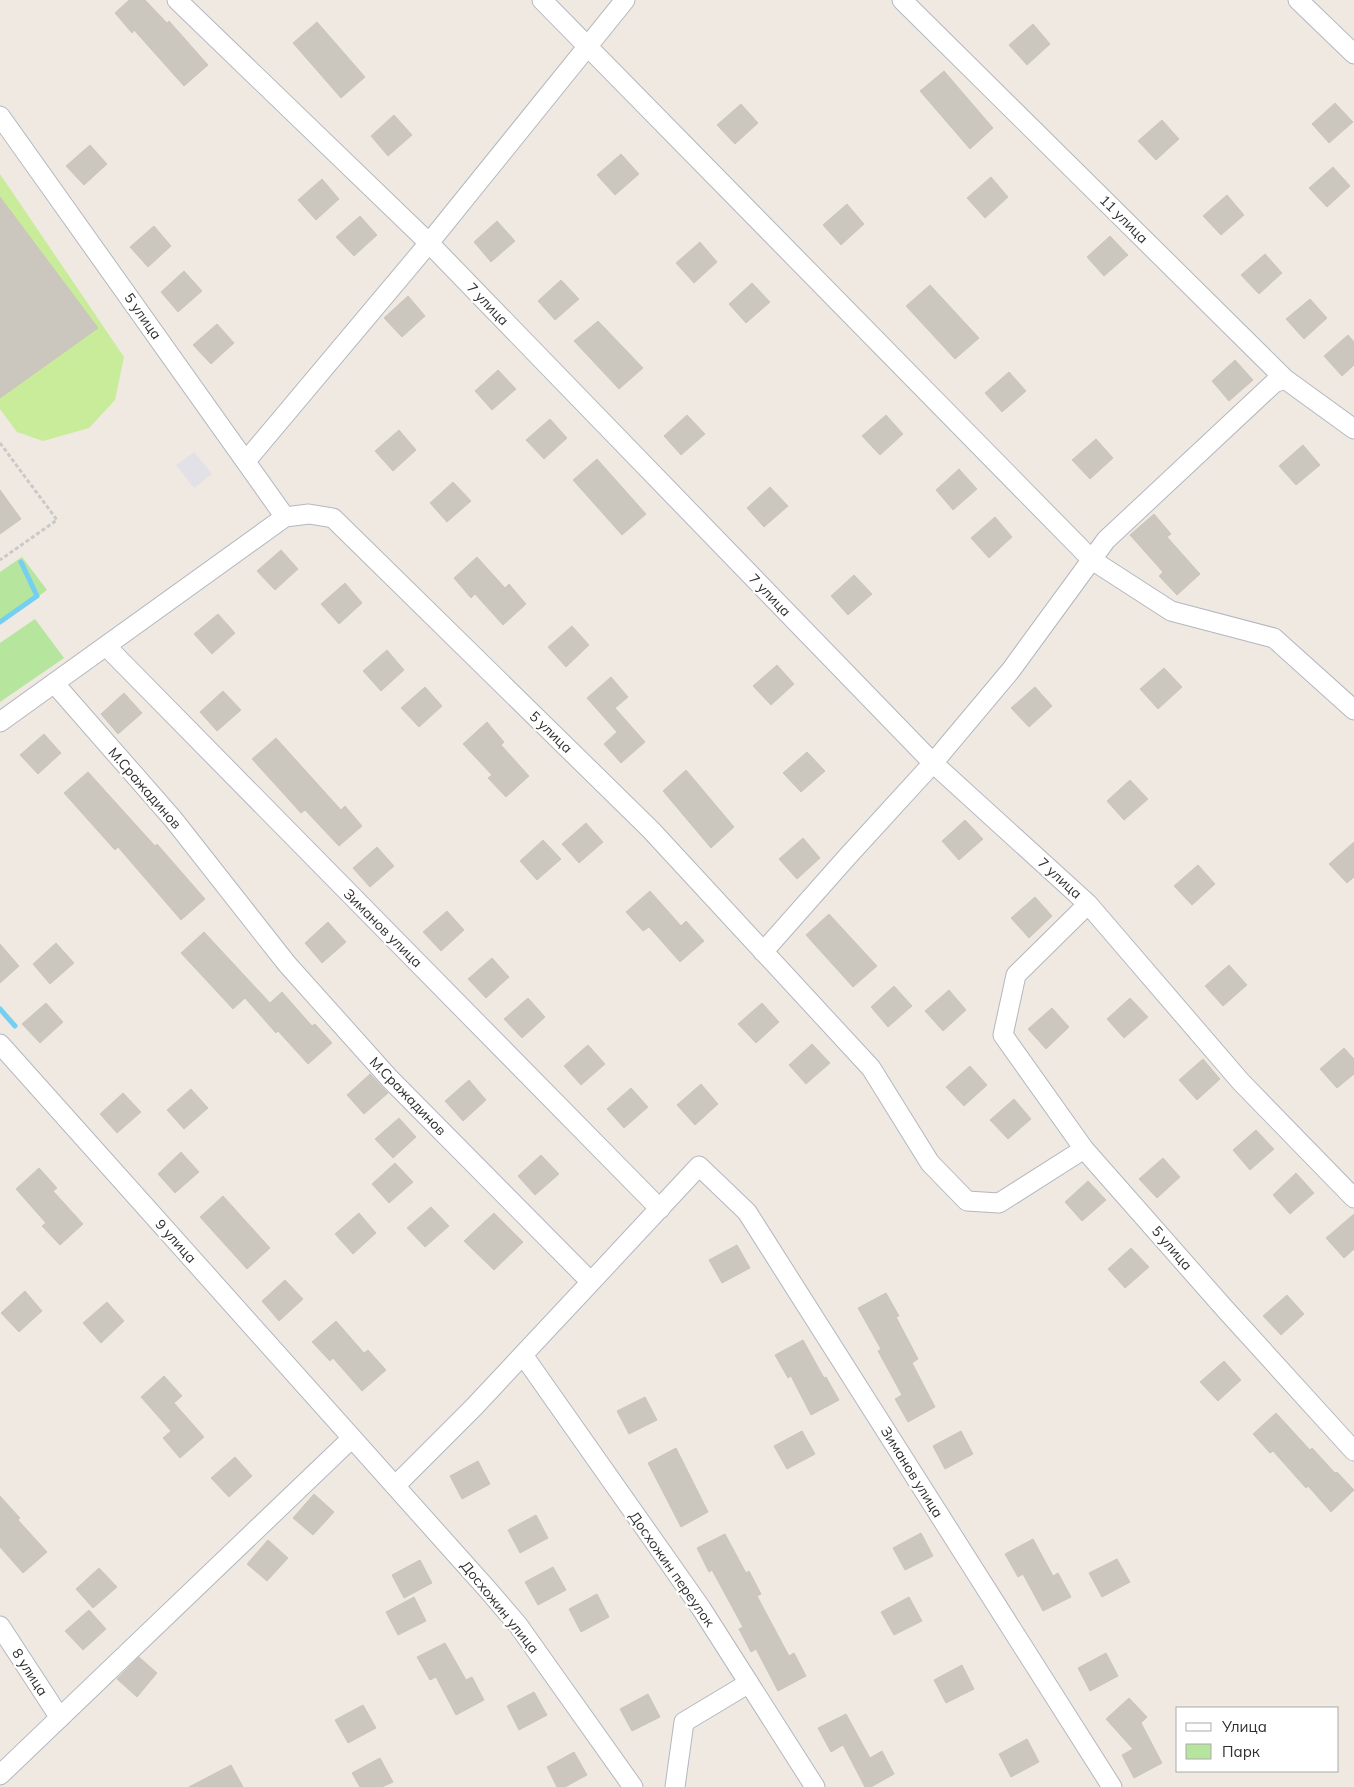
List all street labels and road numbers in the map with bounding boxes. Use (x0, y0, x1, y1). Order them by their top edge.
street label: 11 улица (1096, 191, 1152, 247)
street label: 7 улица (463, 279, 513, 329)
street label: 5 улица (120, 289, 166, 343)
street label: 7 улица (745, 570, 795, 620)
street label: 5 улица (526, 707, 576, 757)
street label: М.Сражадинов (105, 743, 186, 833)
street label: 7 улица (1034, 854, 1086, 902)
street label: Зиманов улица (340, 885, 426, 971)
street label: М.Сражадинов (366, 1053, 450, 1139)
street label: 9 улица (152, 1215, 200, 1267)
street label: 5 улица (1148, 1222, 1196, 1274)
street label: Зиманов улица (877, 1423, 947, 1521)
street label: Досхожин переулок (625, 1508, 719, 1631)
street label: Досхожин улица (457, 1557, 543, 1657)
street label: 8 улица (8, 1645, 52, 1699)

